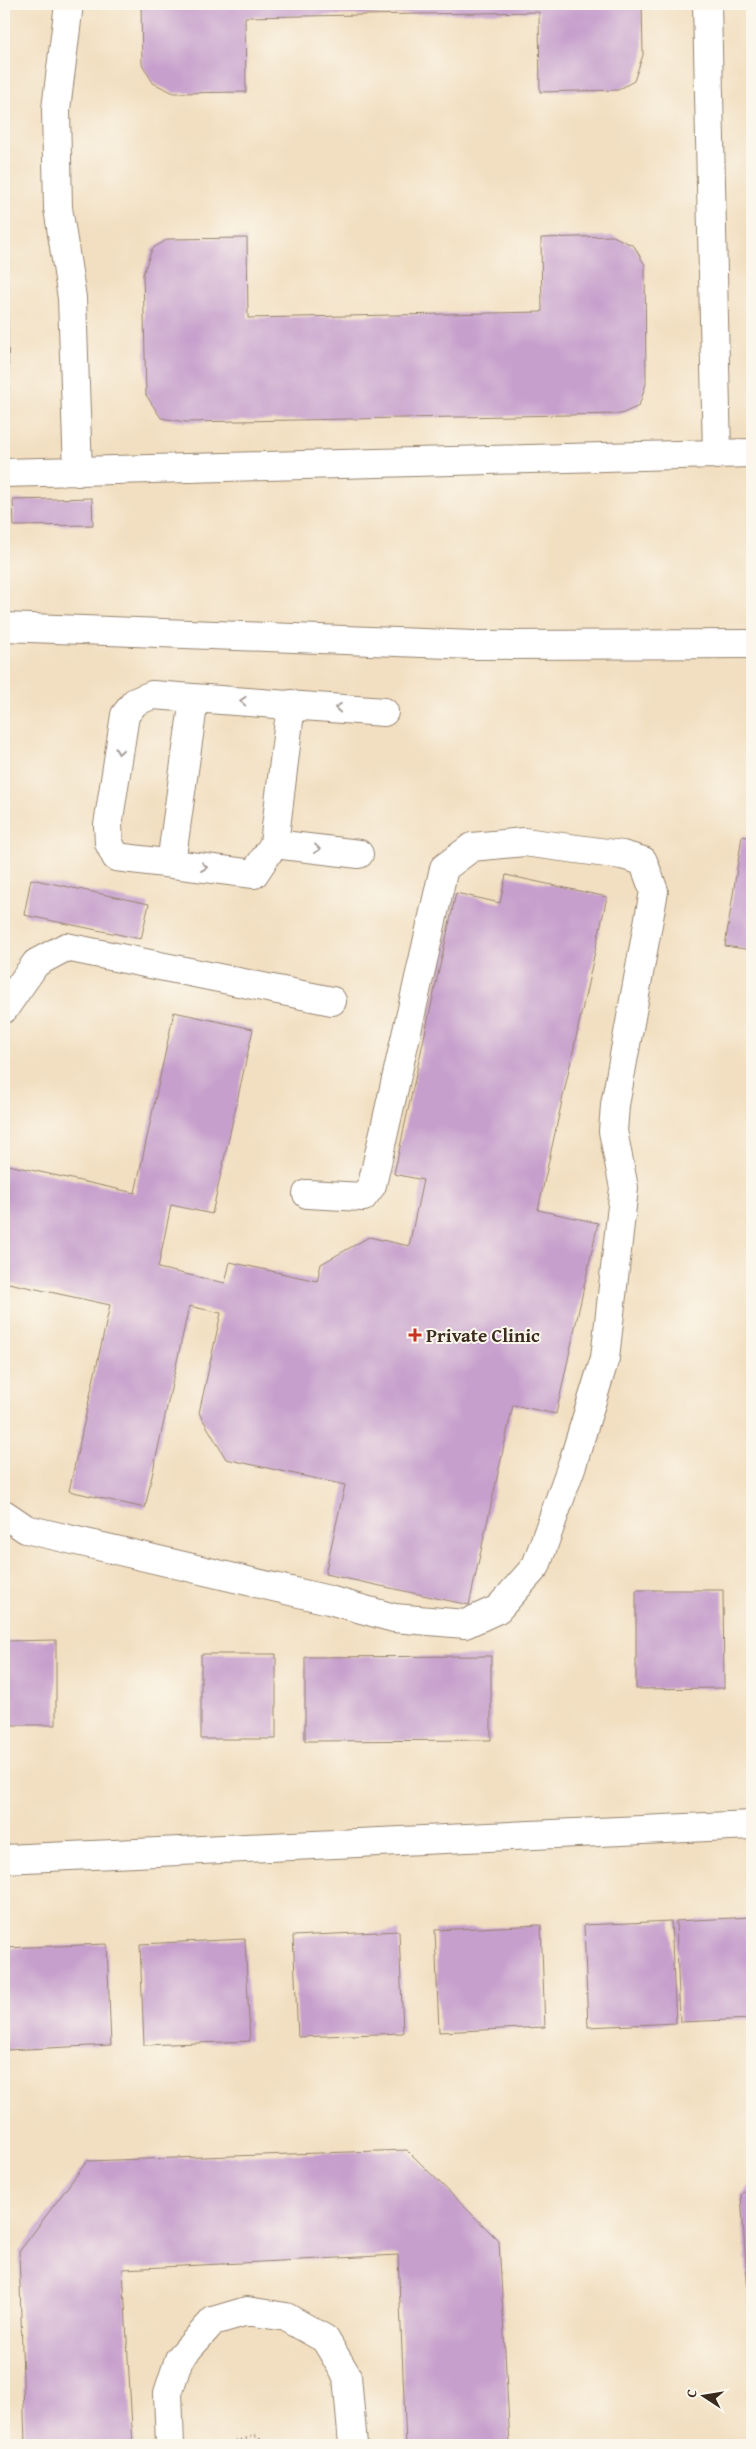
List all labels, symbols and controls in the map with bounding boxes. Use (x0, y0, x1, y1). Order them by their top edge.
one-way arrow (238, 696, 246, 707)
one-way arrow (333, 703, 341, 714)
one-way arrow (115, 747, 125, 756)
one-way arrow (313, 843, 321, 854)
one-way arrow (200, 862, 208, 872)
place label: Private Clinic (426, 1321, 540, 1349)
marker: Private Clinic (408, 1328, 422, 1342)
north arrow (678, 2372, 728, 2422)
text: С (681, 2387, 702, 2399)

